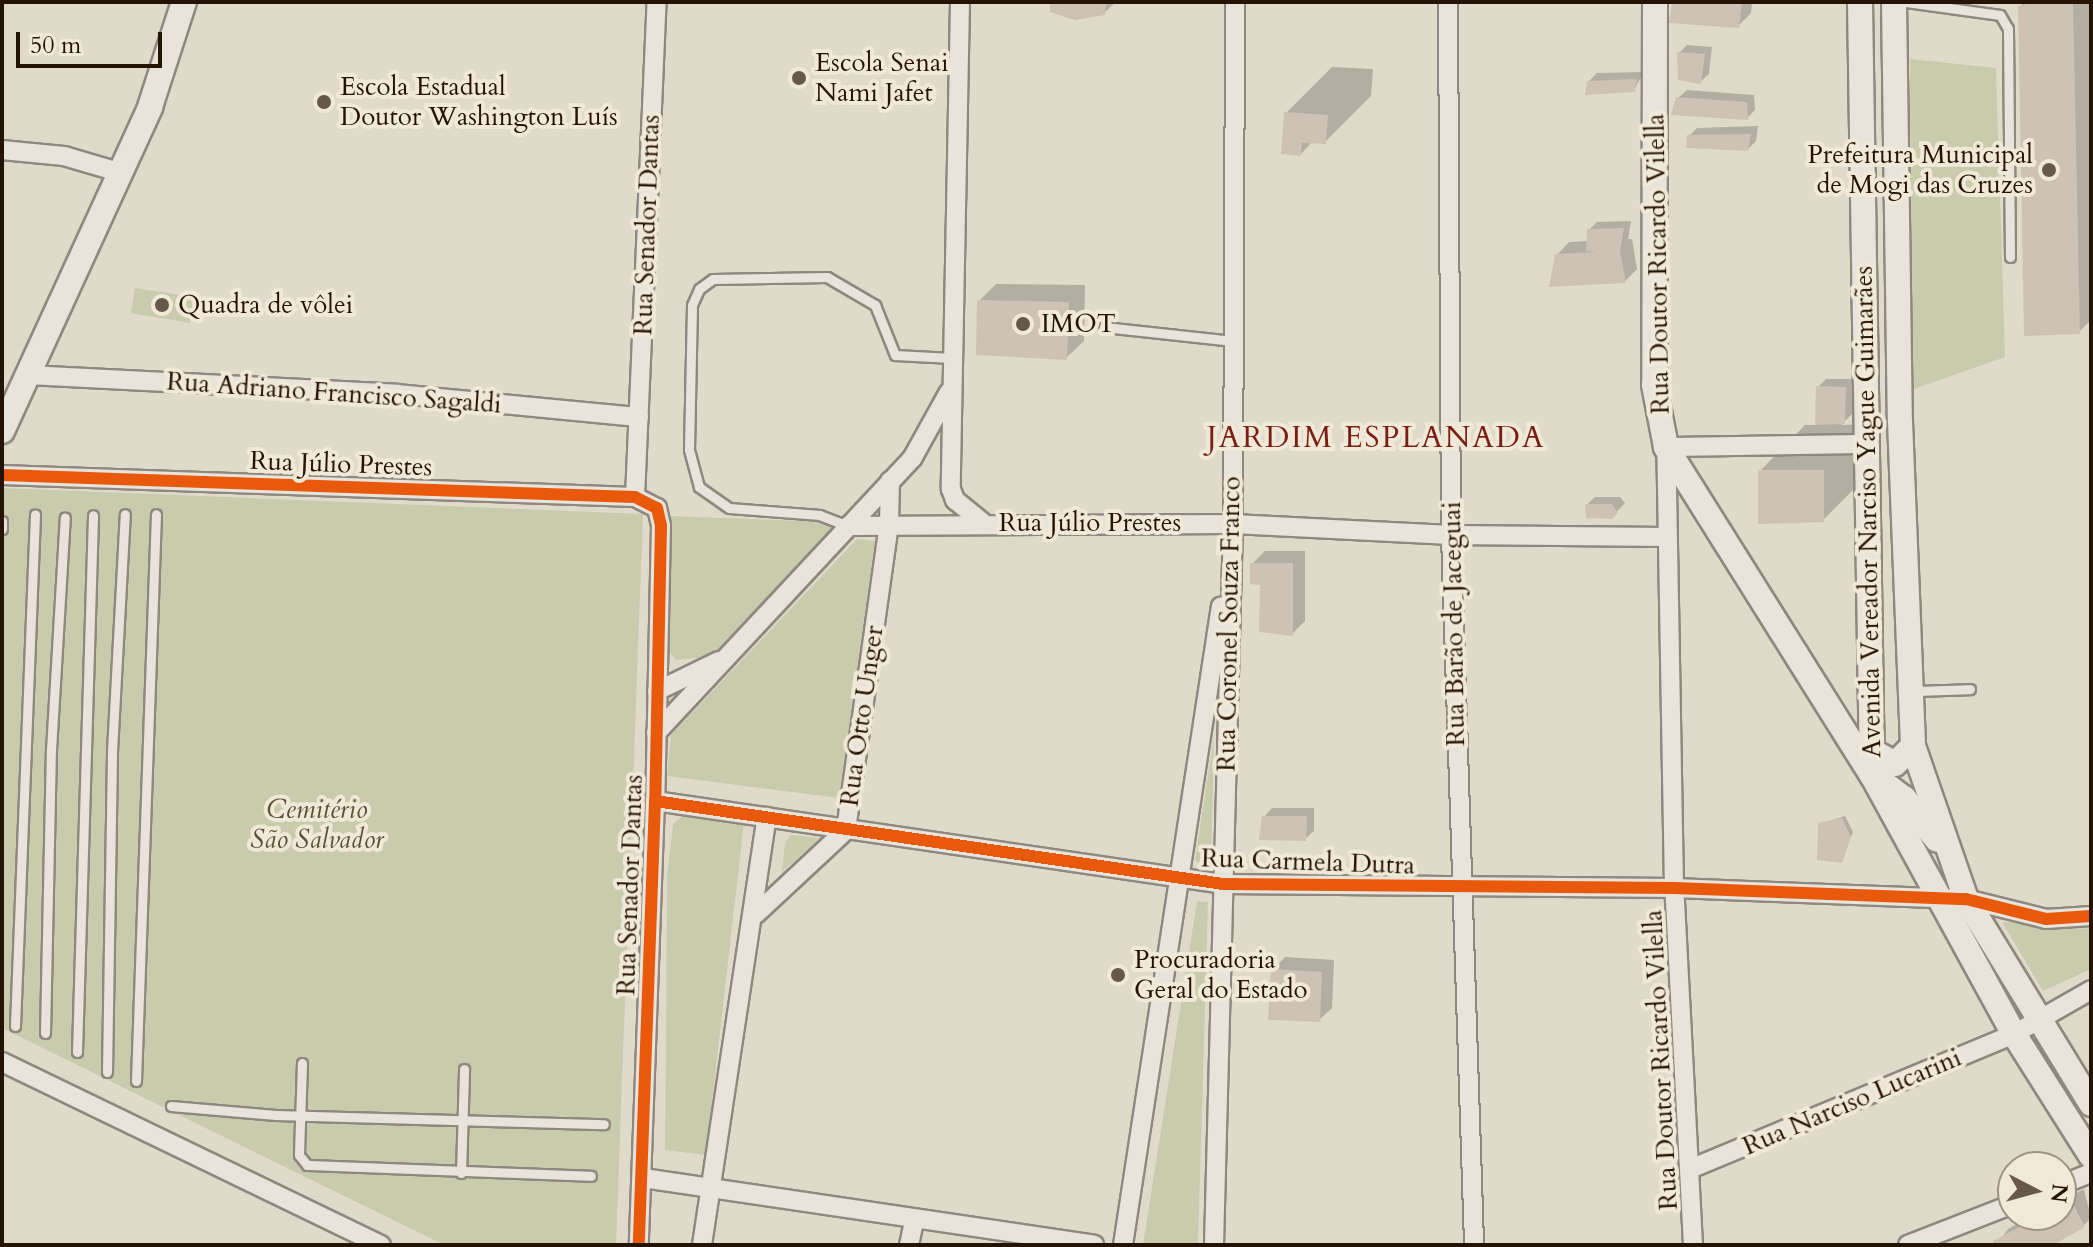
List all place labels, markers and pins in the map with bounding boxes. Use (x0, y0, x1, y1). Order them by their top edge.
place label: Escola Senai Nami Jafet (815, 47, 949, 108)
marker: Escola Senai Nami Jafet (790, 69, 808, 87)
place label: Escola Estadual Doutor Washington Luís (340, 71, 618, 132)
marker: Escola Estadual Doutor Washington Luís (315, 93, 333, 111)
place label: Prefeitura Municipal de Mogi das Cruzes (1807, 139, 2033, 200)
marker: Prefeitura Municipal de Mogi das Cruzes (2040, 161, 2058, 179)
place label: Quadra de vôlei (178, 289, 353, 321)
marker: Quadra de vôlei (153, 296, 171, 314)
place label: IMOT (1041, 308, 1116, 340)
marker: IMOT (1012, 313, 1034, 335)
place label: Procuradoria Geral do Estado (1134, 944, 1308, 1006)
marker: Procuradoria Geral do Estado (1109, 966, 1127, 984)

